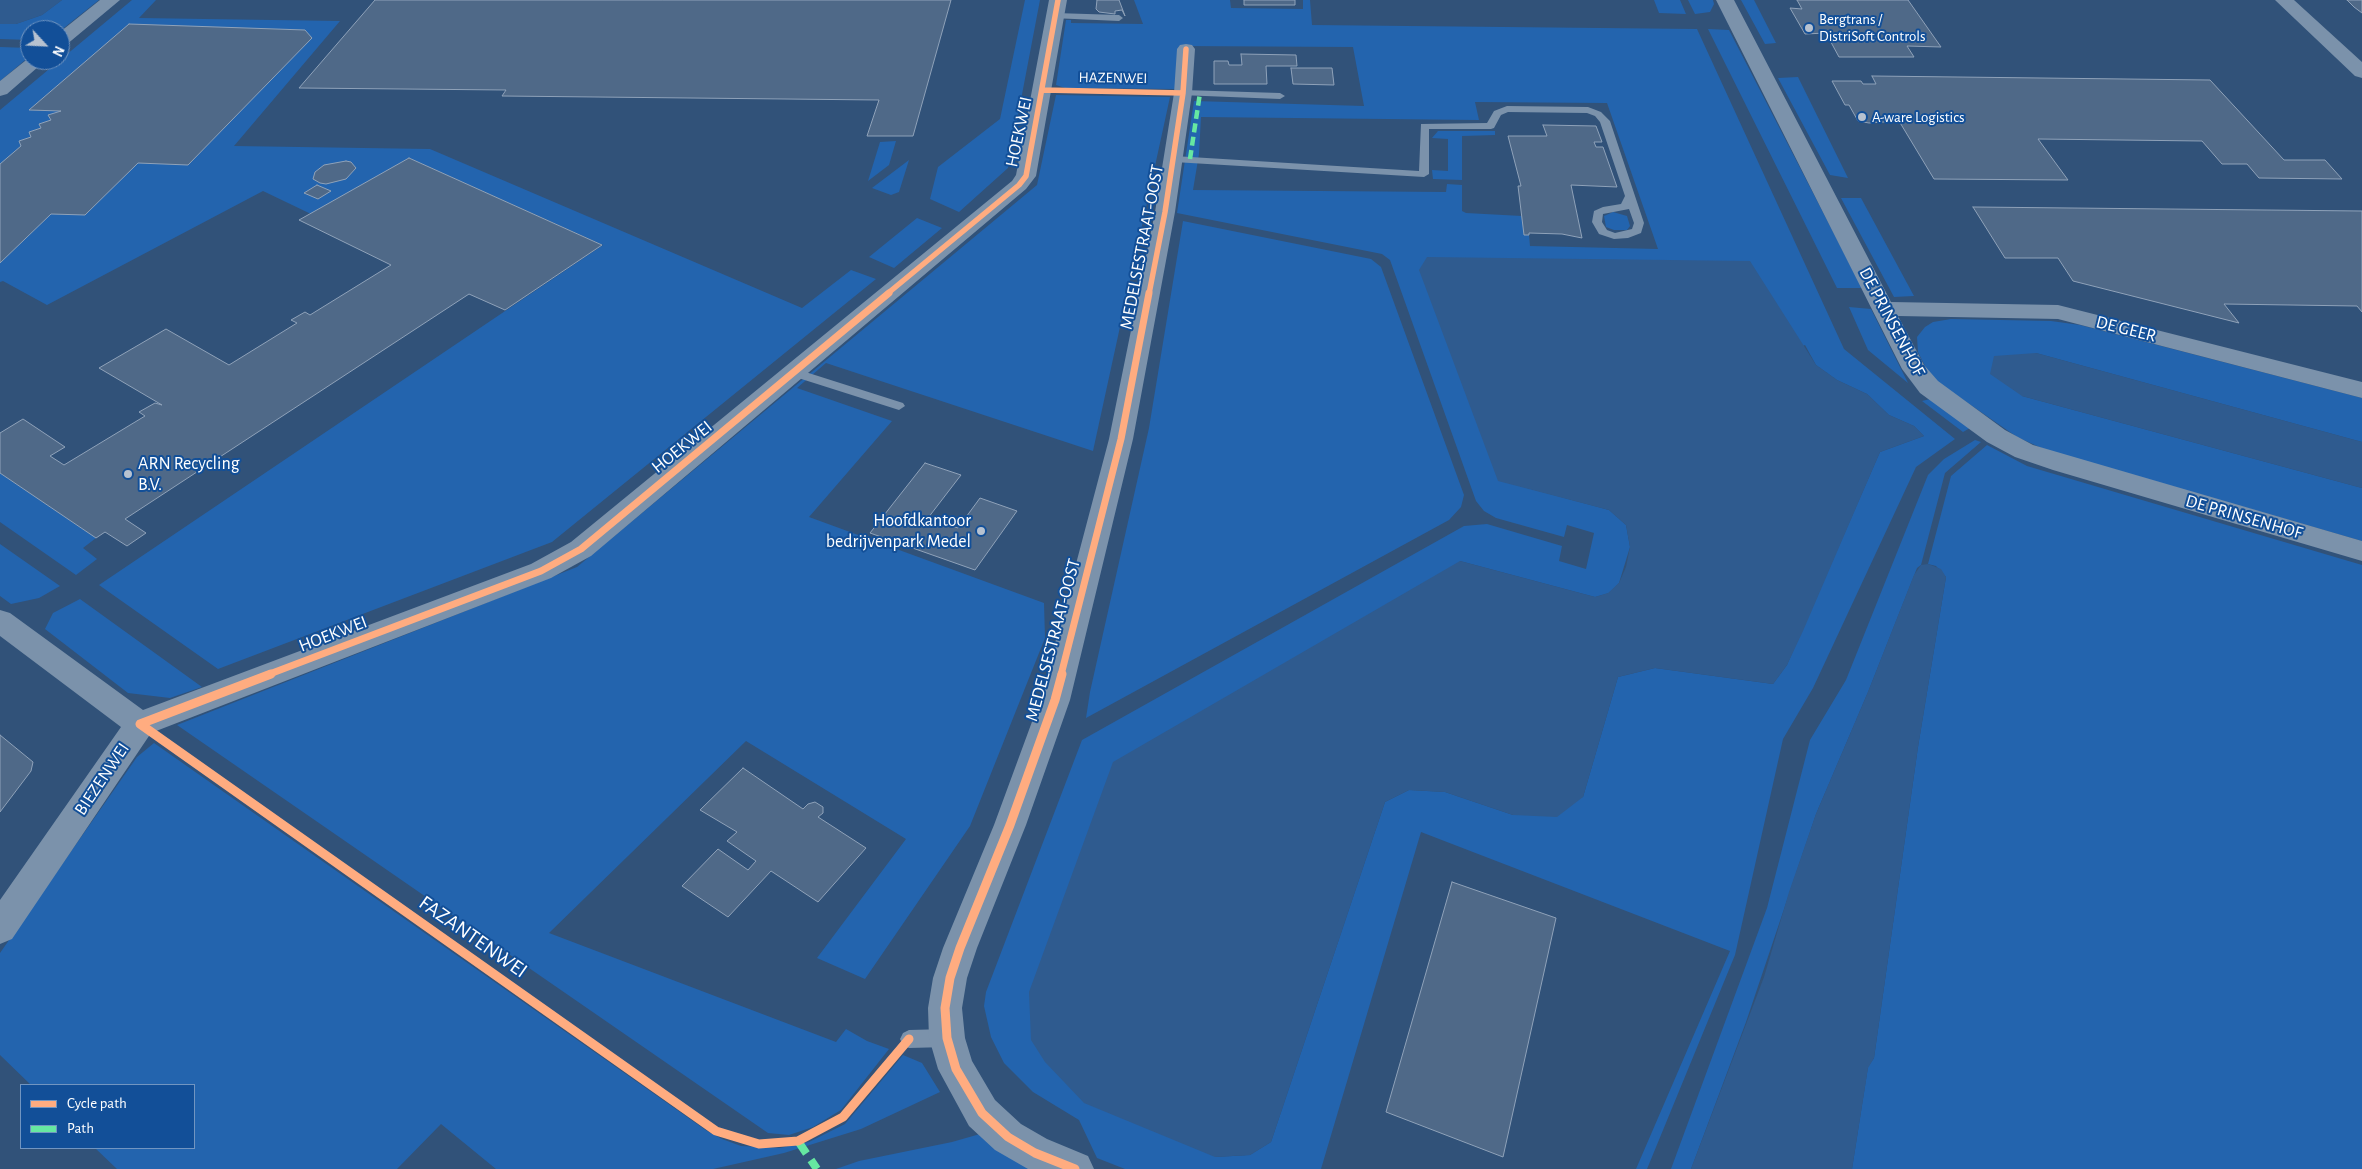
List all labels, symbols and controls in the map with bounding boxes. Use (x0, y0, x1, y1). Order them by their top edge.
place label: Bergtrans / DistriSoft Controls (1819, 10, 1926, 45)
north arrow (20, 20, 70, 70)
marker: Bergtrans / DistriSoft Controls (1803, 22, 1815, 34)
text: N (49, 44, 66, 58)
street label: HAZENWEI (1078, 68, 1148, 88)
street label: HOEKWEI (1001, 95, 1037, 169)
place label: A-ware Logistics (1872, 108, 1965, 126)
marker: A-ware Logistics (1856, 111, 1868, 123)
street label: MEDELSESTRAAT-OOST (1115, 163, 1169, 331)
street label: DE PRINSENHOF (1854, 264, 1930, 380)
street label: DE GEER (2094, 311, 2158, 347)
street label: HOEKWEI (647, 416, 717, 478)
place label: ARN Recycling B.V. (138, 453, 239, 496)
marker: ARN Recycling B.V. (122, 468, 134, 480)
street label: DE PRINSENHOF (2183, 490, 2305, 544)
place label: Hoofdkantoor bedrijvenpark Medel (826, 510, 971, 552)
marker: Hoofdkantoor bedrijvenpark Medel (975, 525, 987, 537)
street label: MEDELSESTRAAT-OOST (1021, 556, 1085, 724)
street label: HOEKWEI (296, 611, 370, 657)
street label: BIEZENWEI (70, 739, 134, 819)
street label: FAZANTENWEI (414, 890, 532, 984)
legend (20, 1084, 195, 1149)
text: Cycle path (67, 1096, 127, 1111)
text: Path (67, 1121, 94, 1136)

